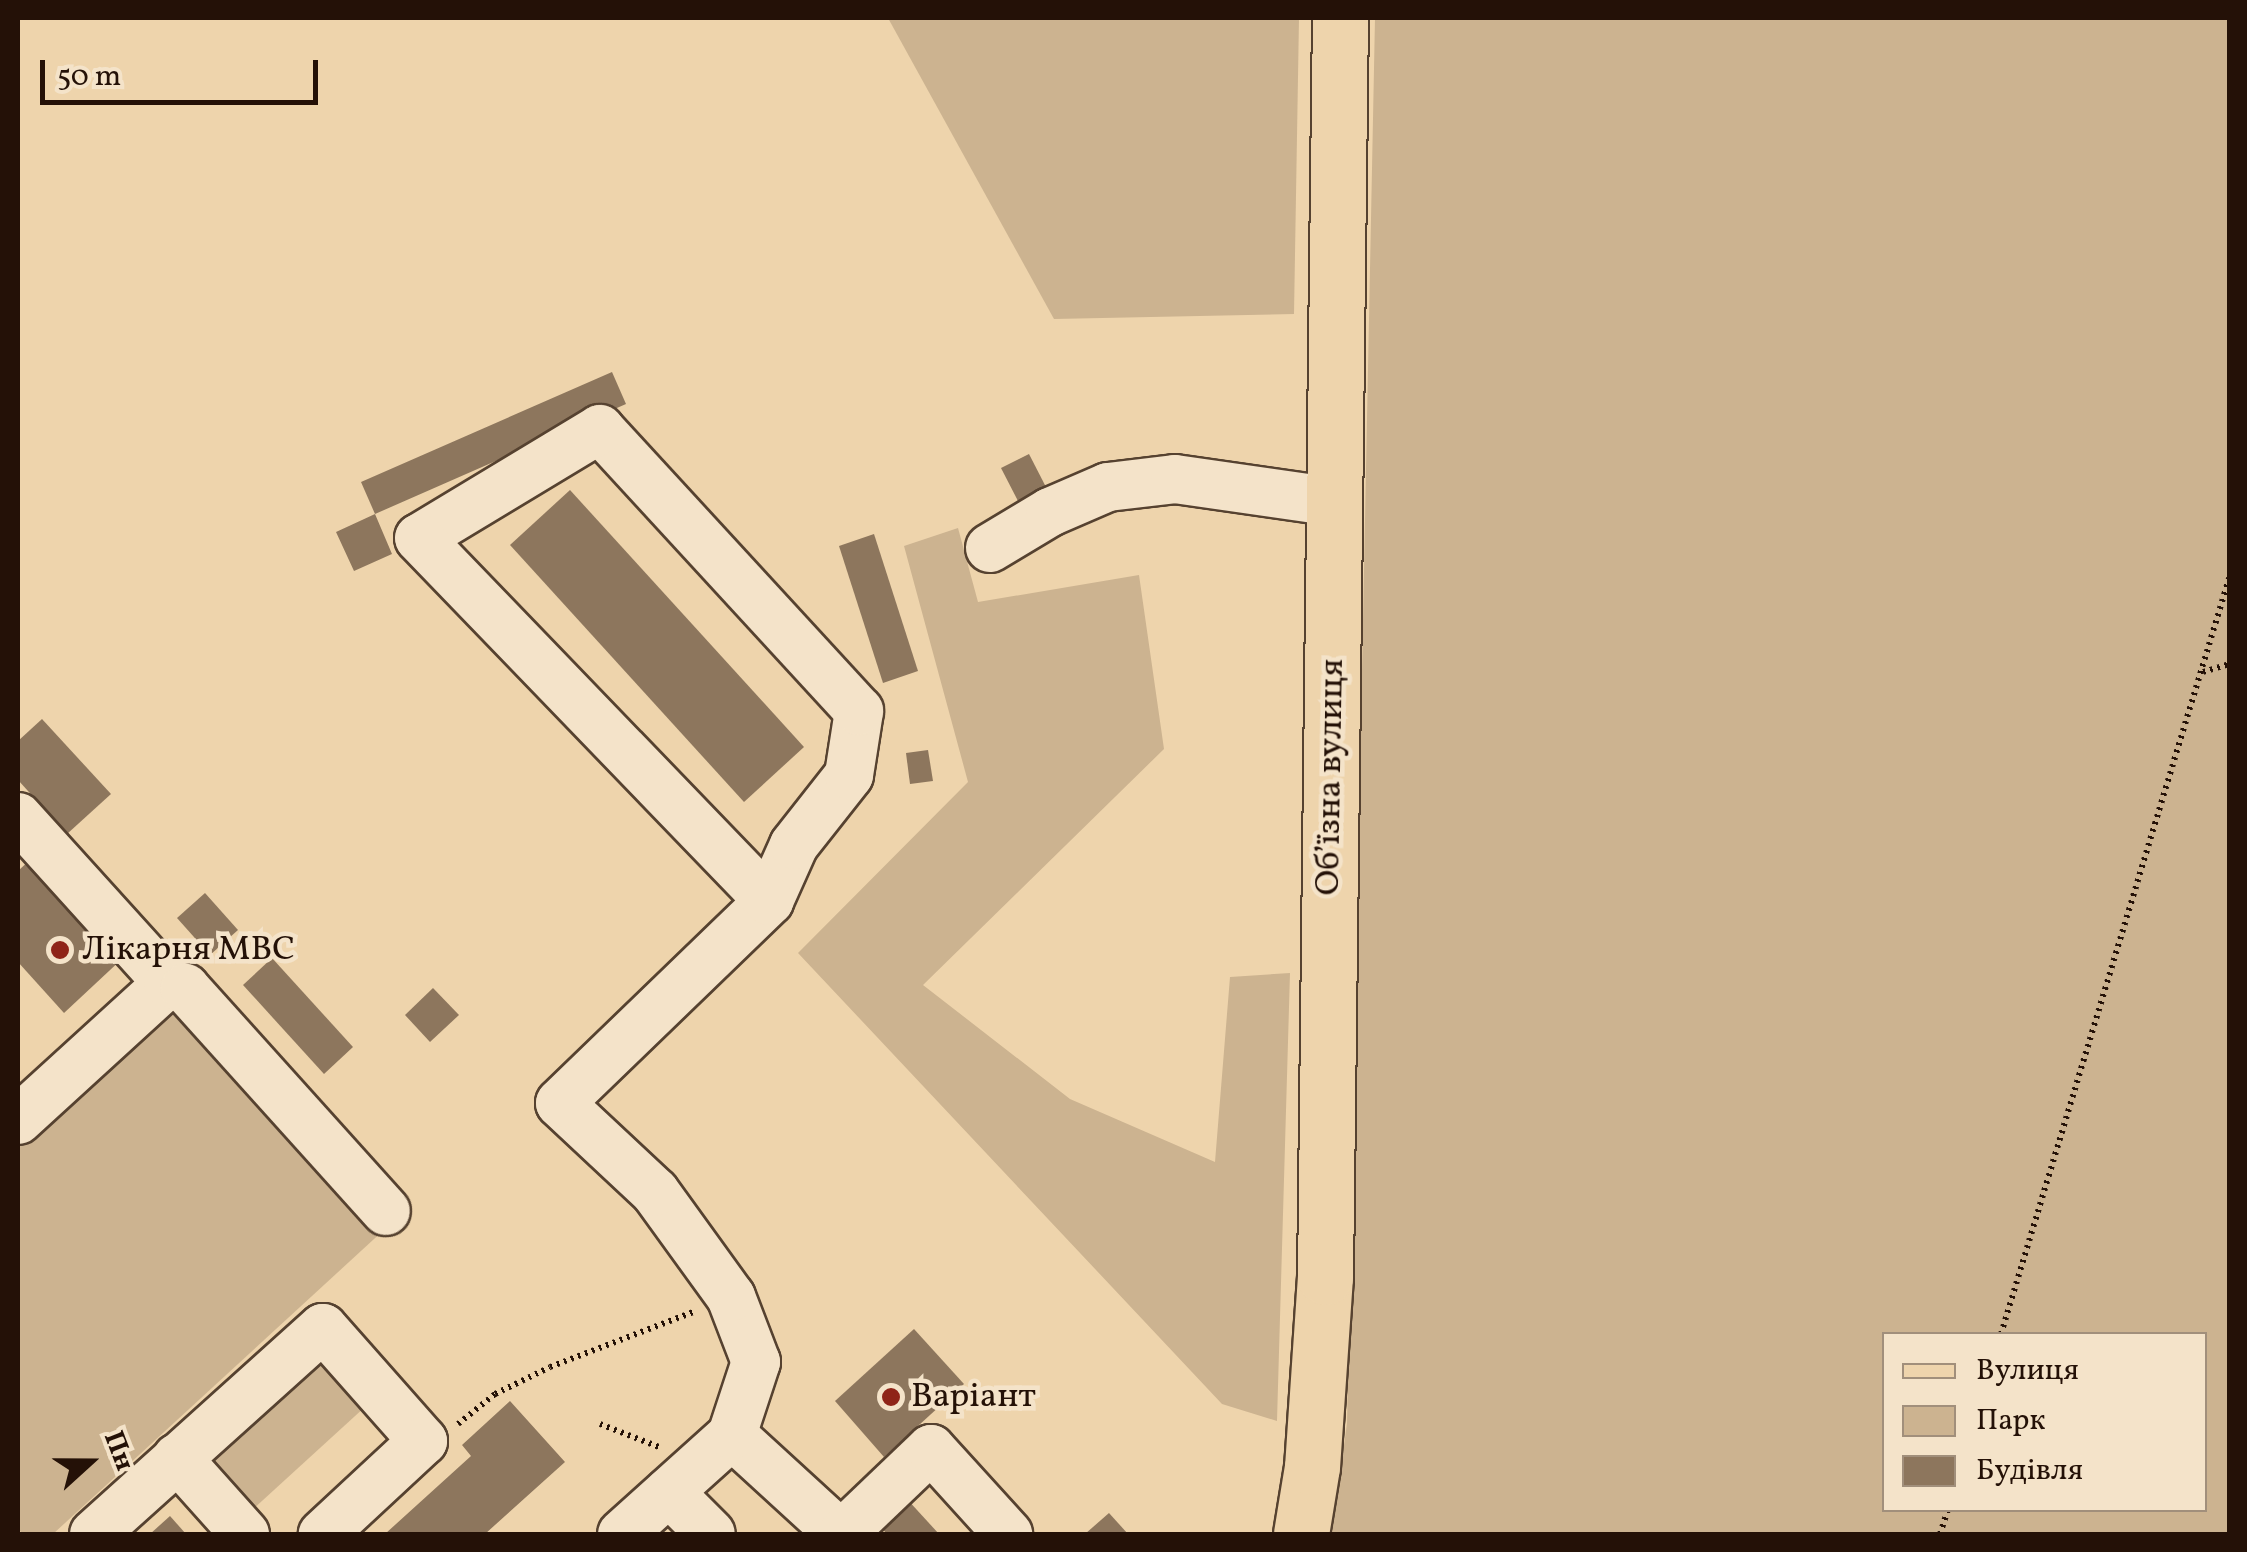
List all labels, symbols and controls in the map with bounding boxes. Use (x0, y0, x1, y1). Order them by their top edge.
scale bar (45, 40, 322, 102)
text: 50 m (57, 56, 121, 98)
street label: Об’їзна вулиця (1308, 658, 1354, 896)
place label: Лікарня МВС (82, 929, 295, 971)
marker: Лікарня МВС (47, 937, 73, 963)
legend (1882, 1332, 2207, 1512)
text: Вулиця (1976, 1350, 2079, 1392)
place label: Варіант (911, 1376, 1036, 1418)
marker: Варіант (880, 1386, 902, 1408)
text: Парк (1976, 1400, 2045, 1442)
north arrow (40, 1412, 140, 1512)
text: Пн (93, 1426, 144, 1477)
text: Будівля (1976, 1450, 2083, 1492)

